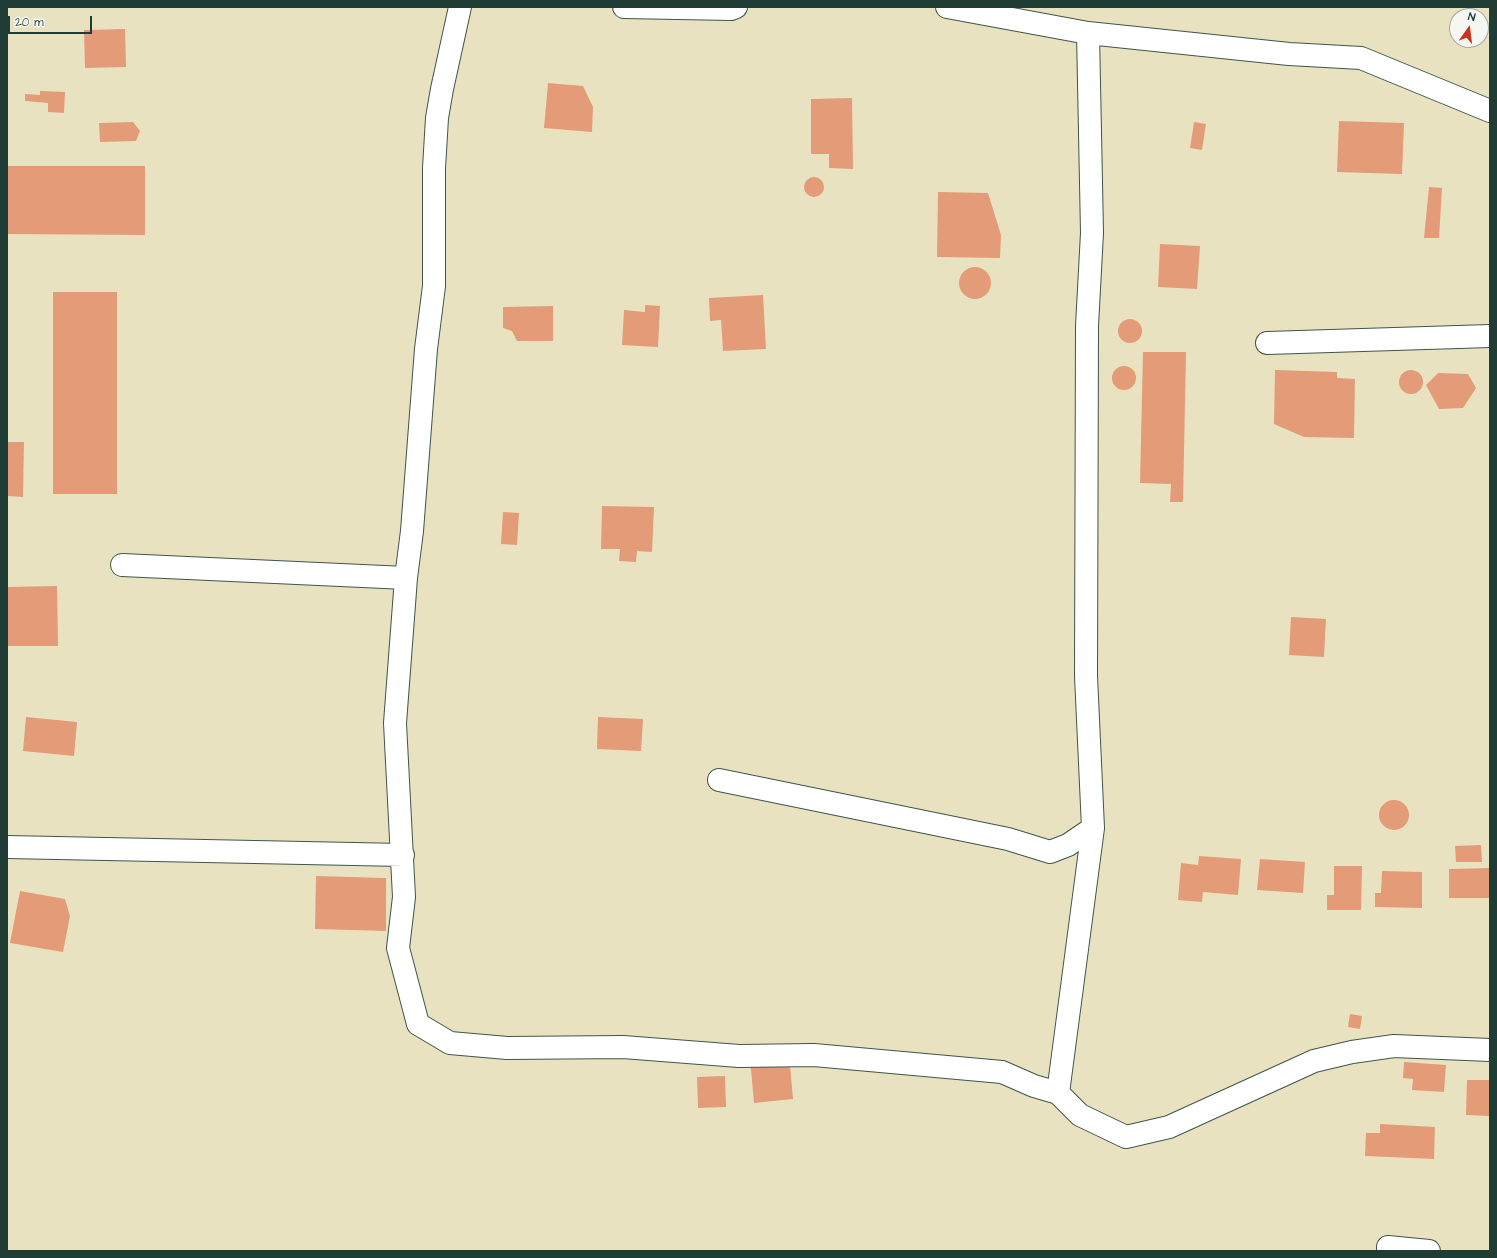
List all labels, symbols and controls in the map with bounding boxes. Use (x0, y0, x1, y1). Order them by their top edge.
scale bar (10, 8, 94, 34)
north arrow (1449, 8, 1489, 48)
text: N (1467, 9, 1477, 25)
text: 20 m (15, 14, 44, 31)

